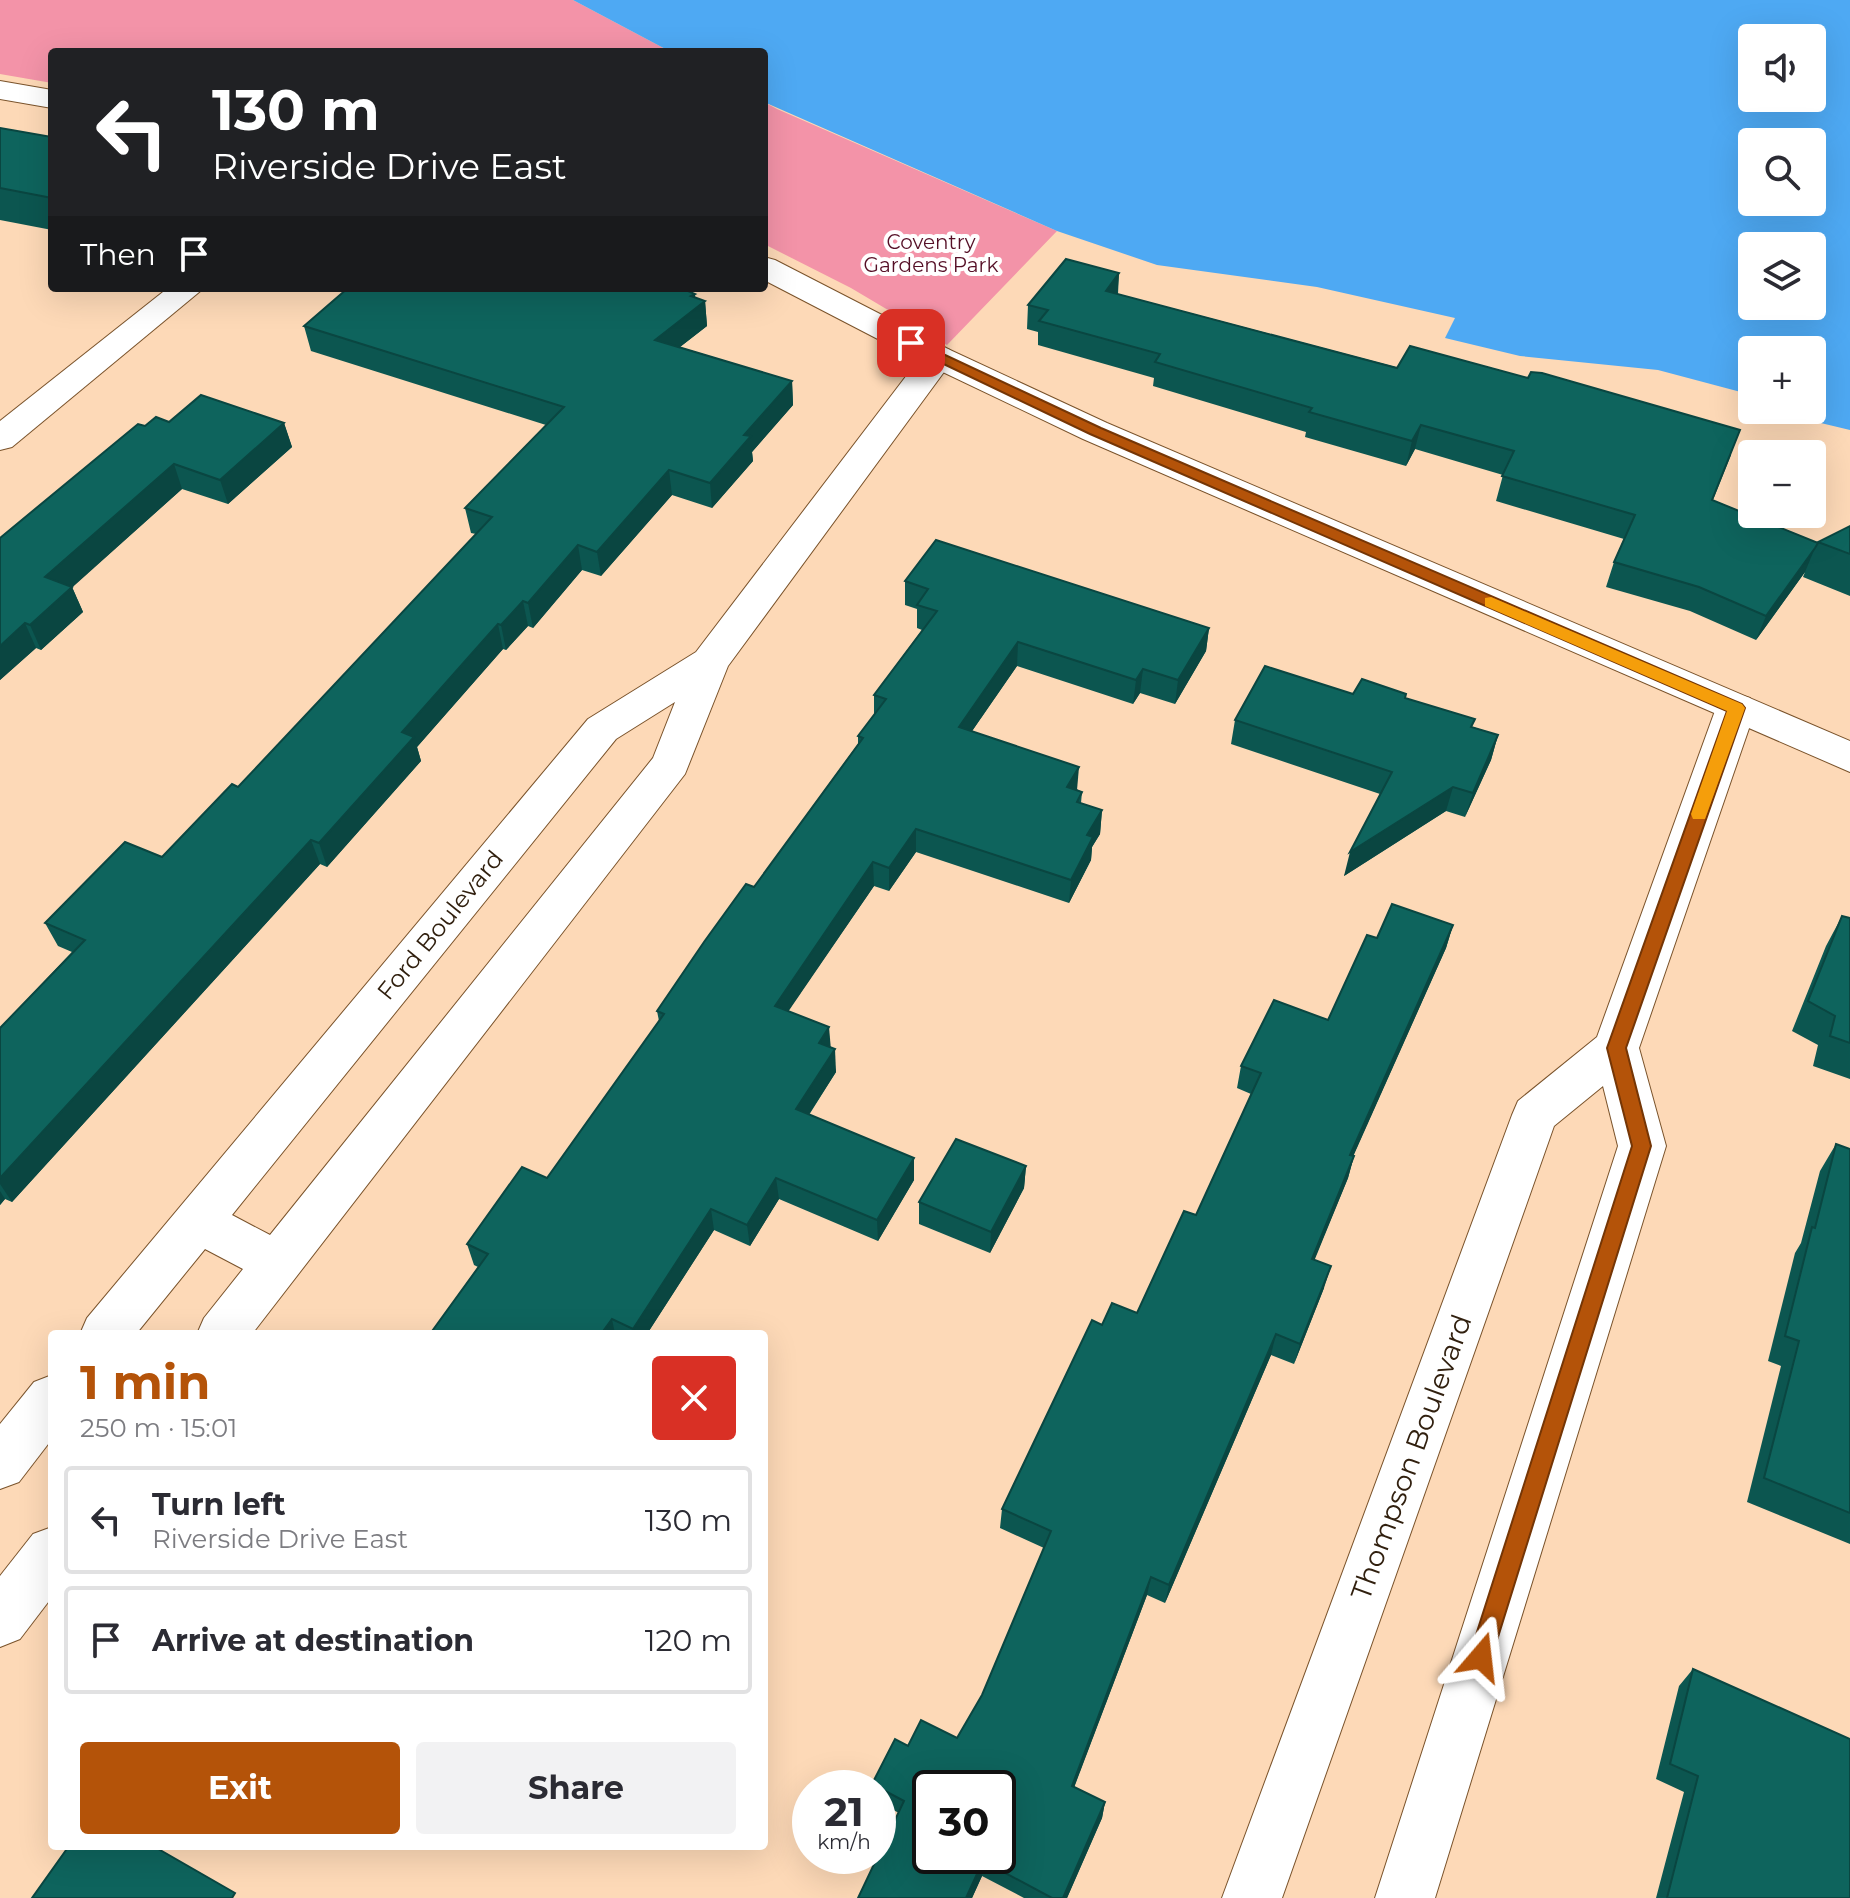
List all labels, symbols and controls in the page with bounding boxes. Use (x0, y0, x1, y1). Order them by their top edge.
map controls (1738, 24, 1826, 528)
button: sound (1738, 24, 1826, 112)
text: 130 m (212, 76, 380, 144)
icon: left (80, 80, 184, 184)
button: search (1738, 128, 1826, 216)
text: Riverside Drive East (212, 144, 567, 188)
park label: Coventry Gardens Park (864, 230, 998, 277)
icon: arrive (172, 232, 216, 276)
button: layers (1738, 232, 1826, 320)
text: Then (80, 236, 156, 273)
pin (877, 309, 945, 377)
icon: arrive (889, 321, 933, 365)
button: + (1738, 336, 1826, 424)
button: − (1738, 440, 1826, 528)
street label: Ford Boulevard (371, 844, 509, 1006)
street label: Thompson Boulevard (1343, 1310, 1479, 1604)
text: 1 min (80, 1353, 210, 1411)
button: close (652, 1356, 736, 1440)
text: 250 m · 15:01 (80, 1412, 237, 1444)
text: Turn left (152, 1486, 285, 1523)
icon: left (84, 1498, 128, 1542)
text: 130 m (645, 1502, 732, 1539)
text: Riverside Drive East (152, 1523, 408, 1555)
position arrow (1439, 1615, 1523, 1699)
icon: arrive (84, 1618, 128, 1662)
text: Arrive at destination (152, 1622, 474, 1659)
text: 120 m (645, 1622, 732, 1659)
button: Exit (80, 1742, 400, 1834)
button: Share (416, 1742, 736, 1834)
speed limit sign: 30 (912, 1770, 1016, 1874)
text: 21 (824, 1787, 864, 1836)
text: km/h (817, 1830, 871, 1854)

